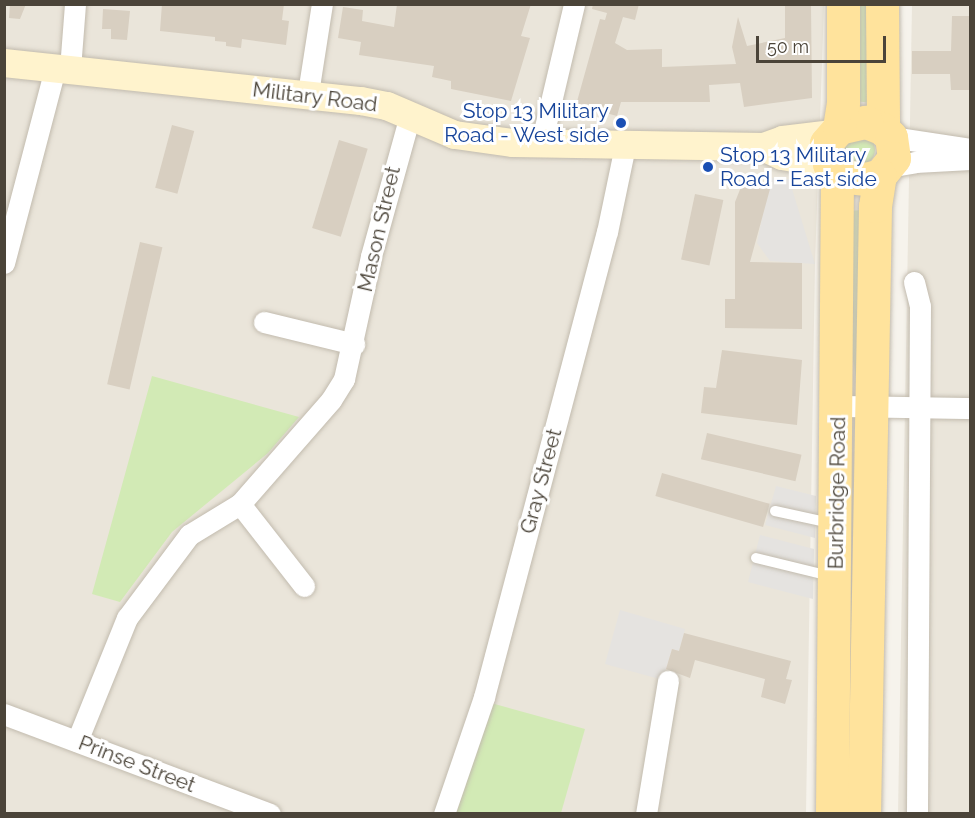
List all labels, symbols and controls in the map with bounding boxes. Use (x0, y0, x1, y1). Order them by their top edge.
scale bar (759, 24, 890, 62)
text: 50 m (767, 36, 809, 57)
street label: Military Road (251, 77, 379, 117)
place label: Stop 13 Military Road - West side (444, 98, 609, 148)
marker: Stop 13 Military Road - West side (614, 116, 628, 130)
place label: Stop 13 Military Road - East side (720, 142, 877, 192)
marker: Stop 13 Military Road - East side (701, 160, 715, 174)
street label: Mason Street (352, 164, 406, 294)
street label: Burbridge Road (823, 416, 851, 570)
street label: Gray Street (515, 425, 567, 537)
street label: Prinse Street (75, 730, 199, 798)

